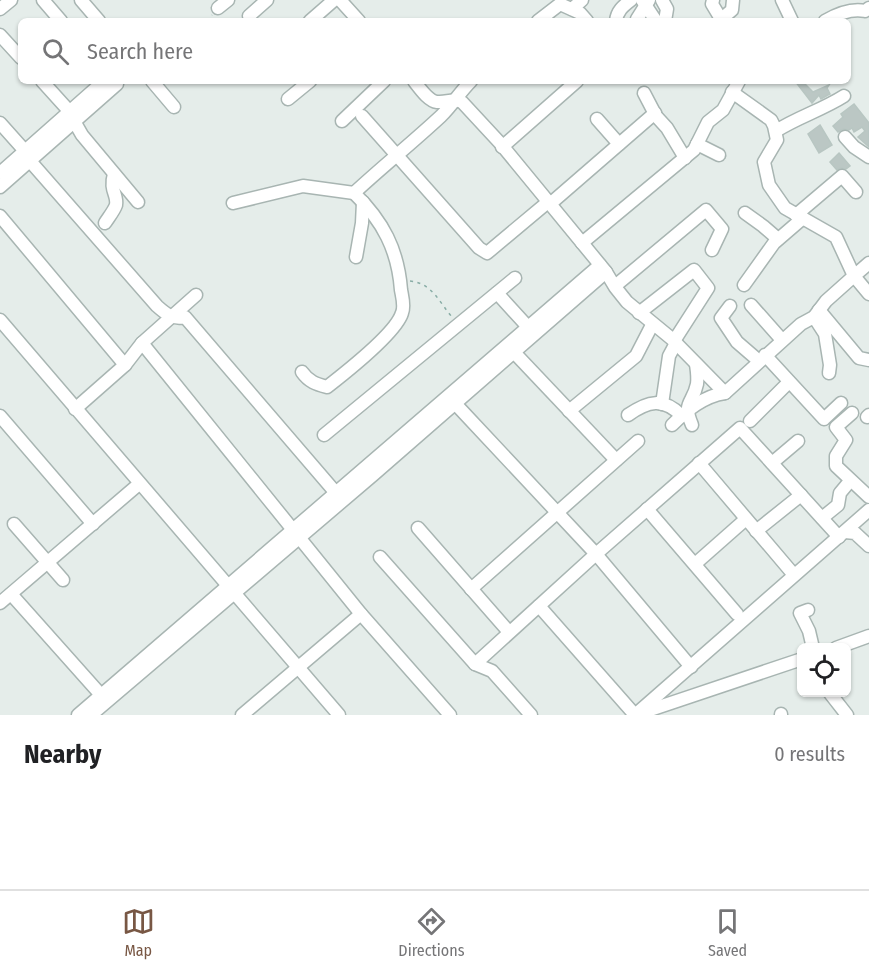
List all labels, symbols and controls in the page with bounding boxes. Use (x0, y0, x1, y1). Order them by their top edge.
search box (18, 18, 851, 84)
icon: search (39, 35, 72, 68)
text: Search here (87, 38, 193, 65)
map controls (797, 643, 851, 697)
button: locate (797, 643, 851, 697)
text: Nearby (24, 739, 101, 770)
text: 0 results (774, 742, 845, 766)
tab: Map (122, 905, 155, 960)
tab: Directions (398, 905, 465, 960)
tab: Saved (708, 905, 747, 960)

